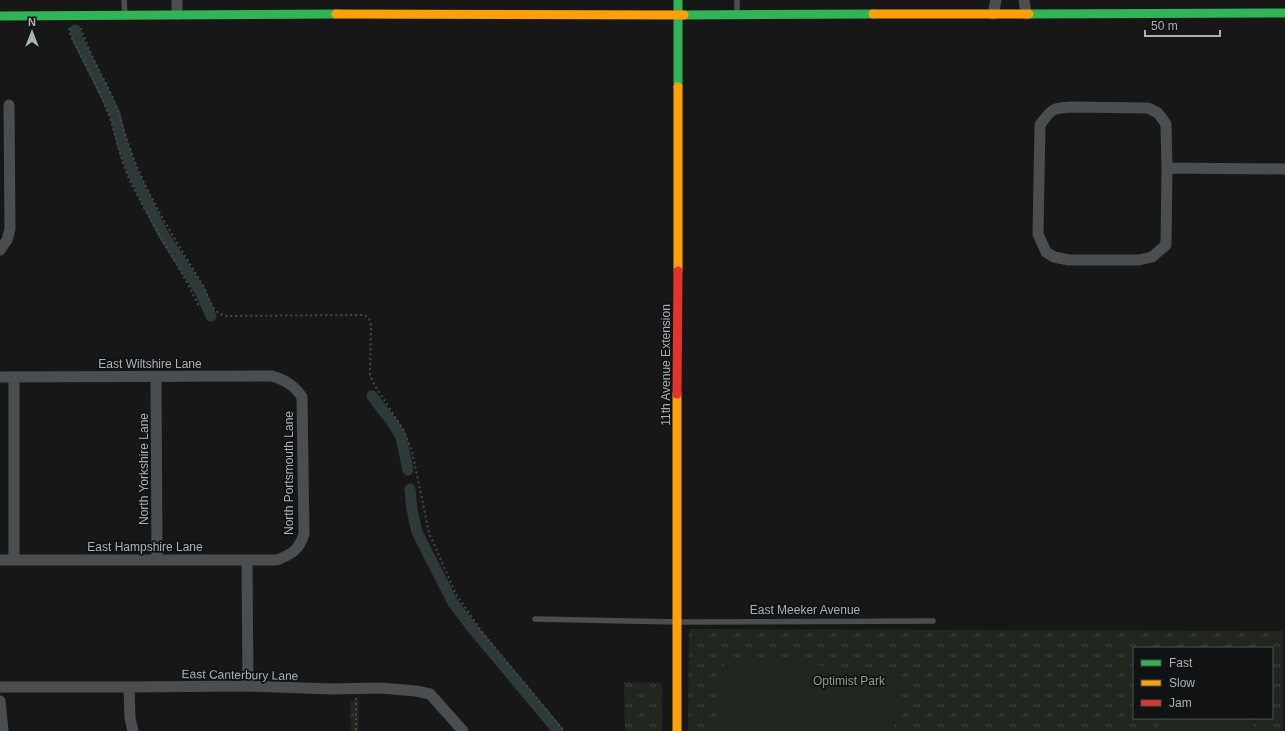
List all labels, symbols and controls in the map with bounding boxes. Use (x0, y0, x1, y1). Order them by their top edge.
north arrow (12, 12, 52, 52)
scale bar (1145, 12, 1220, 38)
text: N (28, 16, 36, 28)
text: 50 m (1151, 19, 1178, 33)
street label: 11th Avenue Extension (659, 304, 673, 426)
street label: East Wiltshire Lane (98, 357, 202, 371)
street label: North Portsmouth Lane (282, 411, 296, 535)
street label: North Yorkshire Lane (137, 413, 151, 525)
street label: East Hampshire Lane (87, 540, 203, 554)
street label: East Meeker Avenue (750, 603, 861, 617)
legend (1133, 647, 1273, 719)
text: Fast (1169, 656, 1193, 670)
street label: East Canterbury Lane (182, 667, 299, 683)
park label: Optimist Park (813, 674, 886, 688)
text: Slow (1169, 676, 1195, 690)
text: Jam (1169, 696, 1192, 710)

